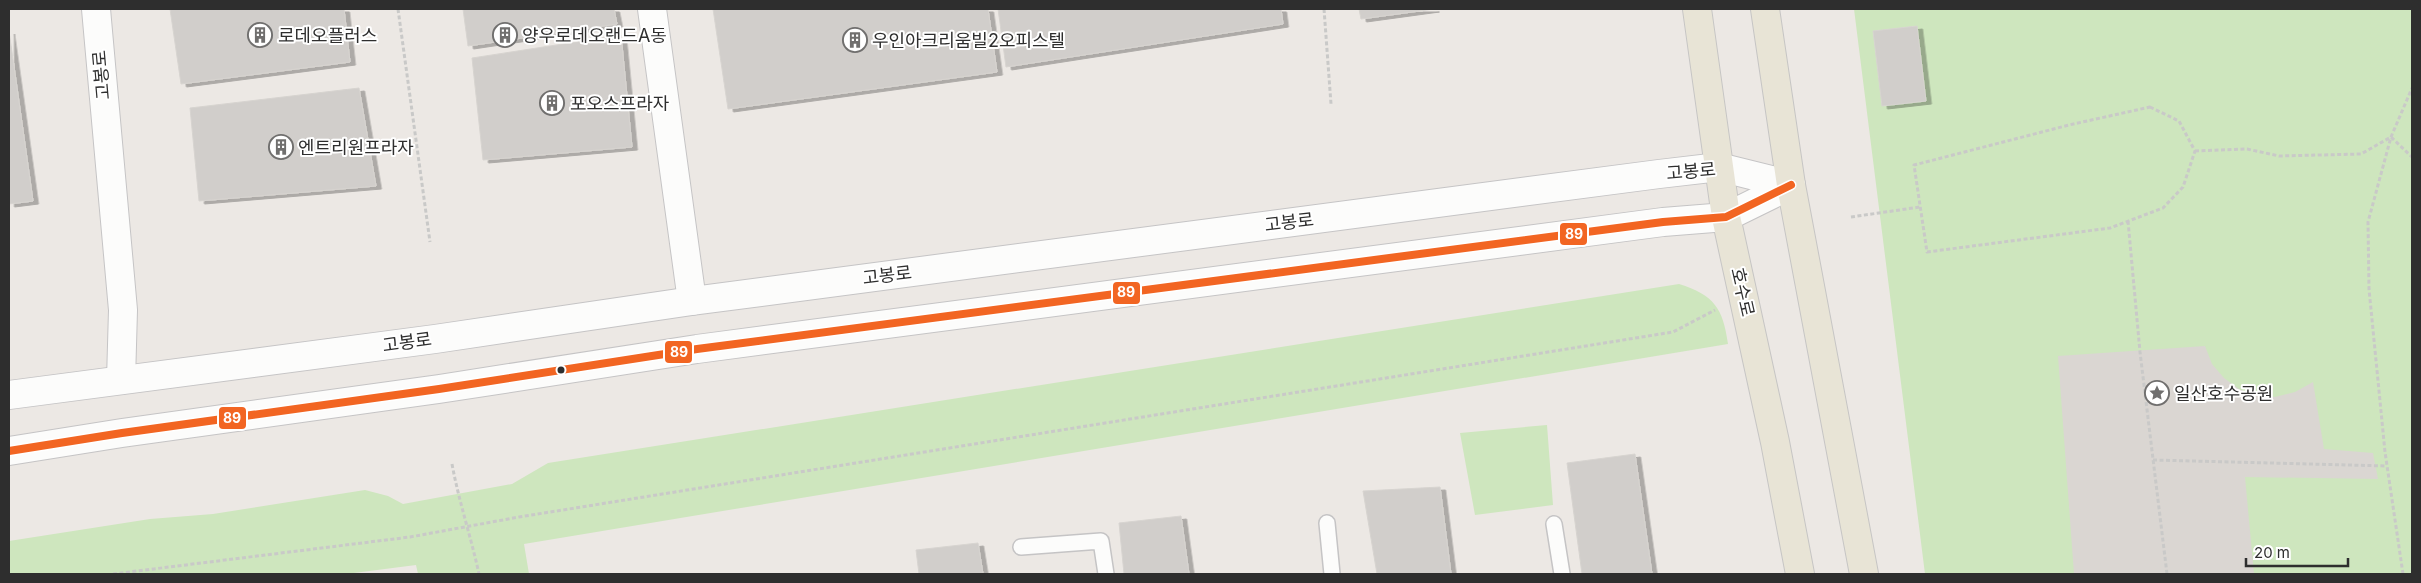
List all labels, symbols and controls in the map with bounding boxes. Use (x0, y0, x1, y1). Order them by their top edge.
building icon: 로데오플러스 (247, 22, 273, 48)
building icon: 양우로데오랜드A동 (492, 22, 518, 48)
place label: 로데오플러스 (278, 25, 377, 46)
place label: 양우로데오랜드A동 (522, 25, 667, 46)
building icon: 우인아크리움빌2오피스텔 (842, 27, 868, 53)
place label: 우인아크리움빌2오피스텔 (872, 30, 1065, 51)
street label: 고봉로 (88, 49, 114, 101)
building icon: 포오스프라자 (539, 90, 565, 116)
place label: 포오스프라자 (570, 93, 670, 114)
building icon: 엔트리원프라자 (268, 134, 294, 160)
place label: 엔트리원프라자 (298, 137, 414, 158)
street label: 고봉로 (1665, 158, 1717, 184)
street label: 고봉로 (1263, 209, 1315, 235)
line badge: 89 (1559, 222, 1588, 246)
text: 89 (1565, 225, 1583, 242)
street label: 고봉로 (861, 262, 913, 288)
street label: 호수로 (1727, 265, 1759, 319)
line badge: 89 (1112, 281, 1141, 305)
text: 89 (1117, 283, 1135, 300)
street label: 고봉로 (381, 328, 433, 356)
line badge: 89 (664, 340, 693, 364)
text: 89 (670, 343, 688, 360)
unlabelled marker (556, 365, 566, 375)
place icon: 일산호수공원 (2144, 380, 2170, 406)
place label: 일산호수공원 (2174, 383, 2273, 404)
line badge: 89 (218, 406, 247, 430)
text: 89 (223, 409, 241, 426)
scale bar (2246, 536, 2348, 568)
text: 20 m (2254, 543, 2290, 562)

